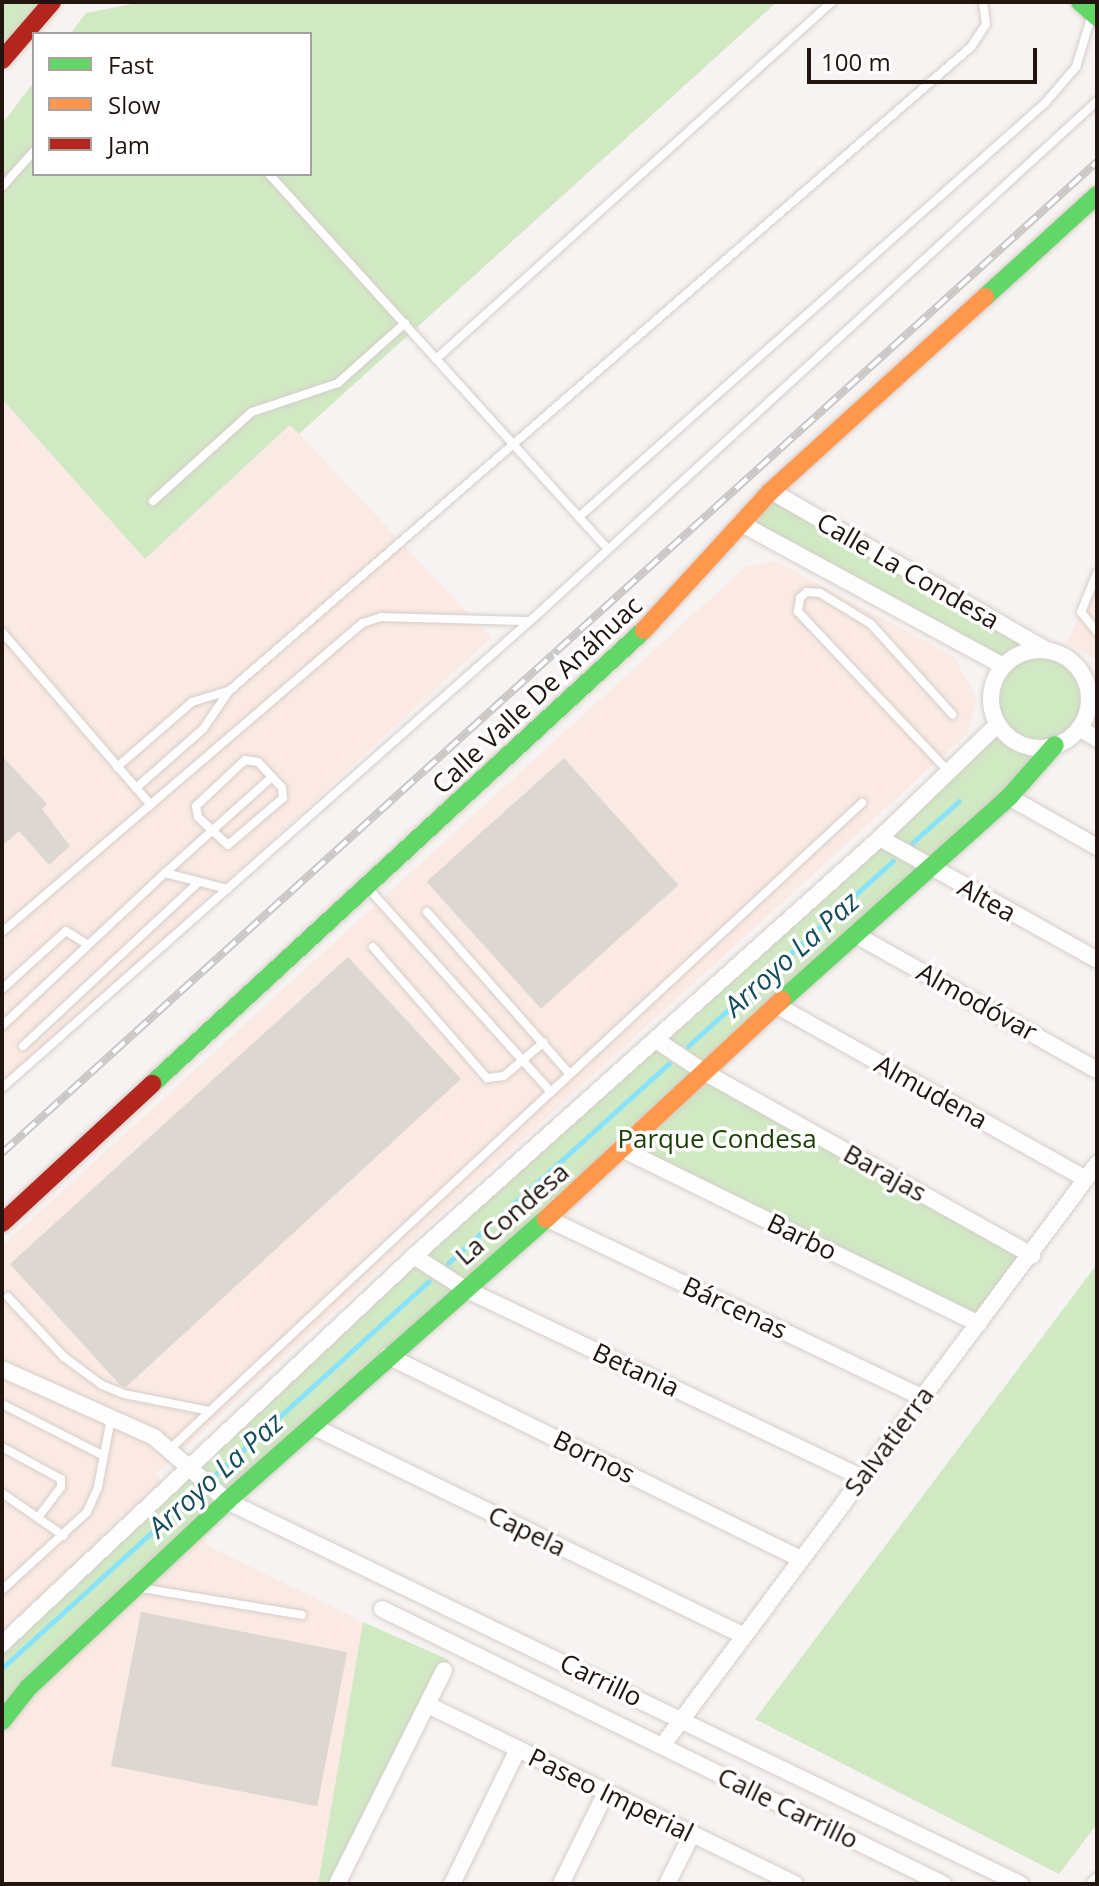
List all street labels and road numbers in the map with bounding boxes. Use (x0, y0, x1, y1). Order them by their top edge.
street label: Calle La Condesa (811, 506, 1005, 636)
street label: Calle Valle De Anáhuac (426, 590, 648, 800)
street label: Altea (953, 871, 1021, 929)
street label: Almodóvar (912, 956, 1042, 1048)
street label: Almudena (869, 1048, 993, 1136)
street label: Barajas (838, 1138, 932, 1208)
street label: La Condesa (449, 1156, 575, 1272)
street label: Barbo (762, 1207, 842, 1267)
street label: Bárcenas (678, 1270, 792, 1346)
street label: Betania (588, 1336, 684, 1404)
street label: Salvatierra (838, 1380, 940, 1502)
street label: Bornos (548, 1424, 640, 1490)
street label: Capela (483, 1499, 571, 1563)
street label: Carrillo (555, 1647, 647, 1713)
street label: Paseo Imperial (523, 1742, 699, 1848)
street label: Calle Carrillo (713, 1761, 863, 1855)

